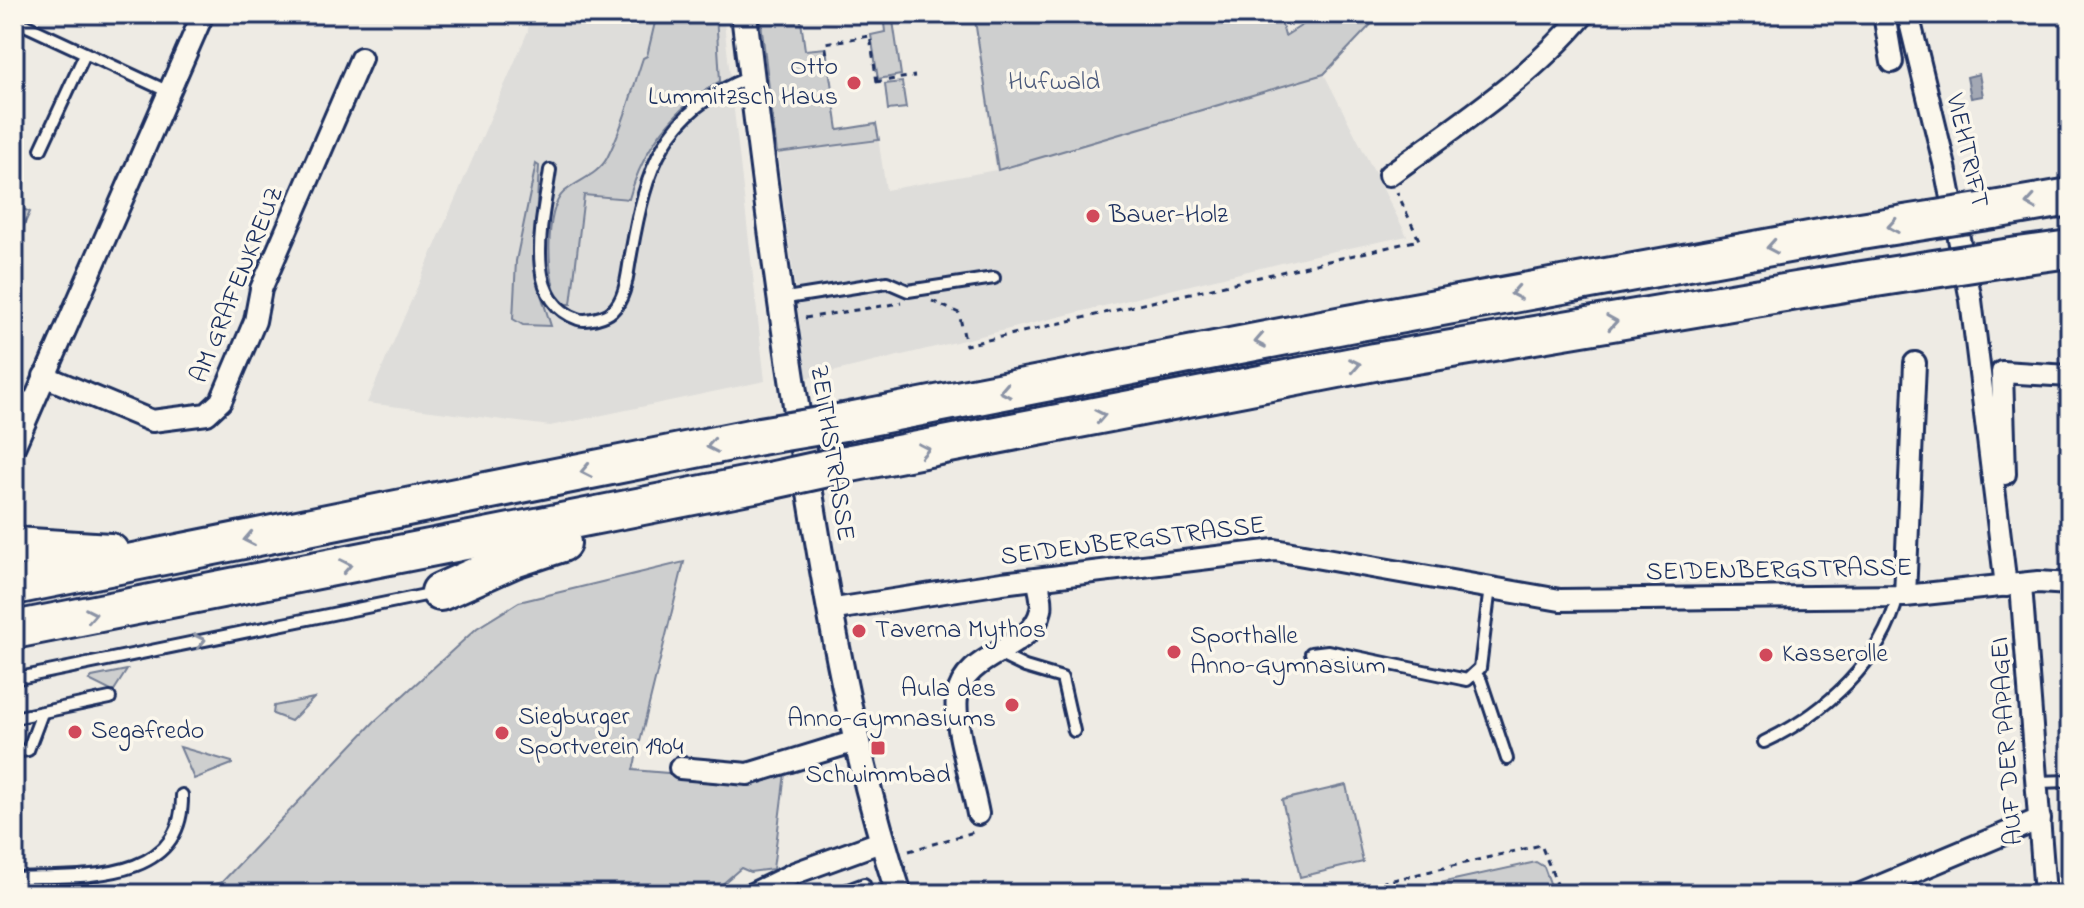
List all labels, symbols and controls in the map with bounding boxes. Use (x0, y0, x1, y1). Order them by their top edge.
place label: Otto Lummitzsch Haus (648, 49, 838, 117)
park label: Hufwald (1008, 64, 1100, 102)
marker: Otto Lummitzsch Haus (845, 74, 863, 92)
street label: VIEHTRIFT (1934, 89, 1998, 212)
street label: AM GRAFENKREUZ (181, 181, 295, 389)
one-way arrow (2025, 194, 2038, 211)
place label: Bauer-Holz (1108, 197, 1228, 235)
marker: Bauer-Holz (1084, 207, 1102, 225)
one-way arrow (1886, 217, 1900, 234)
one-way arrow (1765, 237, 1778, 254)
one-way arrow (1509, 284, 1523, 301)
one-way arrow (1605, 314, 1619, 331)
one-way arrow (1254, 331, 1267, 348)
one-way arrow (1349, 358, 1362, 375)
street label: ZEITHSTRASSE (798, 362, 864, 544)
one-way arrow (998, 381, 1012, 398)
one-way arrow (1094, 408, 1107, 425)
one-way arrow (705, 437, 719, 454)
one-way arrow (917, 442, 931, 459)
one-way arrow (580, 462, 594, 479)
street label: SEIDENBERGSTRASSE (999, 507, 1267, 577)
one-way arrow (243, 530, 257, 547)
street label: SEIDENBERGSTRASSE (1646, 550, 1912, 592)
one-way arrow (339, 558, 352, 575)
one-way arrow (84, 608, 97, 625)
place label: Taverna Mythos (875, 612, 1046, 650)
place label: Sporthalle Anno-Gymnasium (1190, 618, 1386, 686)
marker: Taverna Mythos (850, 622, 868, 640)
one-way arrow (193, 633, 206, 650)
place label: Kasserolle (1782, 636, 1888, 674)
street label: AUF DER PAPAGEI (1982, 636, 2034, 846)
marker: Sporthalle Anno-Gymnasium (1165, 643, 1183, 661)
marker: Kasserolle (1757, 646, 1775, 664)
place label: Aula des Anno-Gymnasiums (787, 671, 996, 739)
marker: Aula des Anno-Gymnasiums (1003, 696, 1021, 714)
place label: Siegburger Sportverein 1904 (518, 699, 684, 767)
place label: Segafredo (91, 713, 204, 751)
marker: Segafredo (66, 723, 84, 741)
marker: Siegburger Sportverein 1904 (493, 724, 511, 742)
marker: Schwimmbad (869, 739, 887, 757)
place label: Schwimmbad (805, 757, 951, 795)

